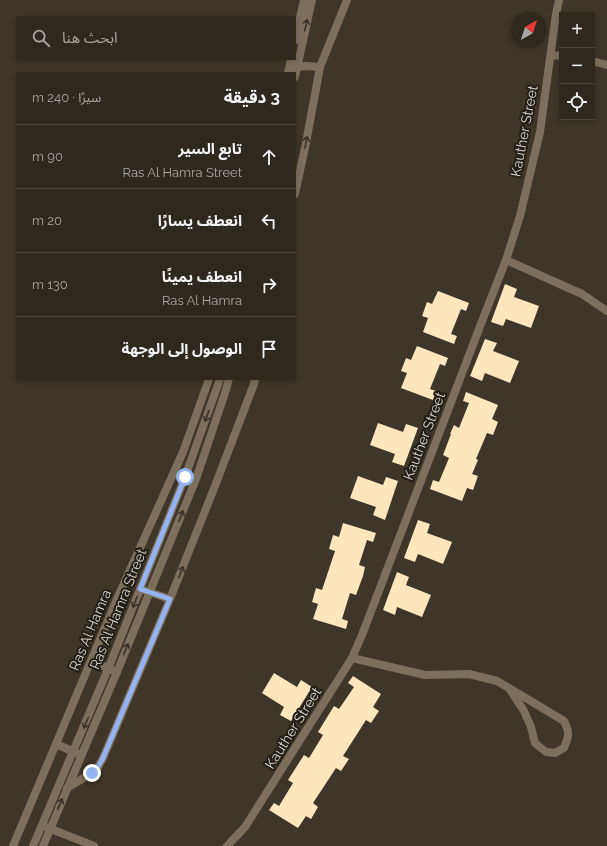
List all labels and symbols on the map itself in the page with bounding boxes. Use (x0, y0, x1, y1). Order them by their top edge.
north arrow (511, 12, 547, 48)
one-way arrow (303, 19, 311, 32)
street label: Kauther Street (507, 84, 541, 178)
one-way arrow (303, 136, 311, 149)
street label: Kauther Street (400, 389, 448, 482)
one-way arrow (203, 409, 211, 421)
route start (176, 468, 194, 486)
one-way arrow (177, 510, 185, 522)
street label: Ras Al Hamra Street (86, 546, 150, 672)
one-way arrow (177, 567, 185, 579)
street label: Ras Al Hamra (65, 587, 115, 673)
one-way arrow (130, 596, 138, 608)
one-way arrow (123, 644, 131, 656)
street label: Kauther Street (262, 684, 325, 772)
one-way arrow (81, 716, 89, 728)
route end (83, 764, 101, 782)
one-way arrow (57, 799, 65, 811)

